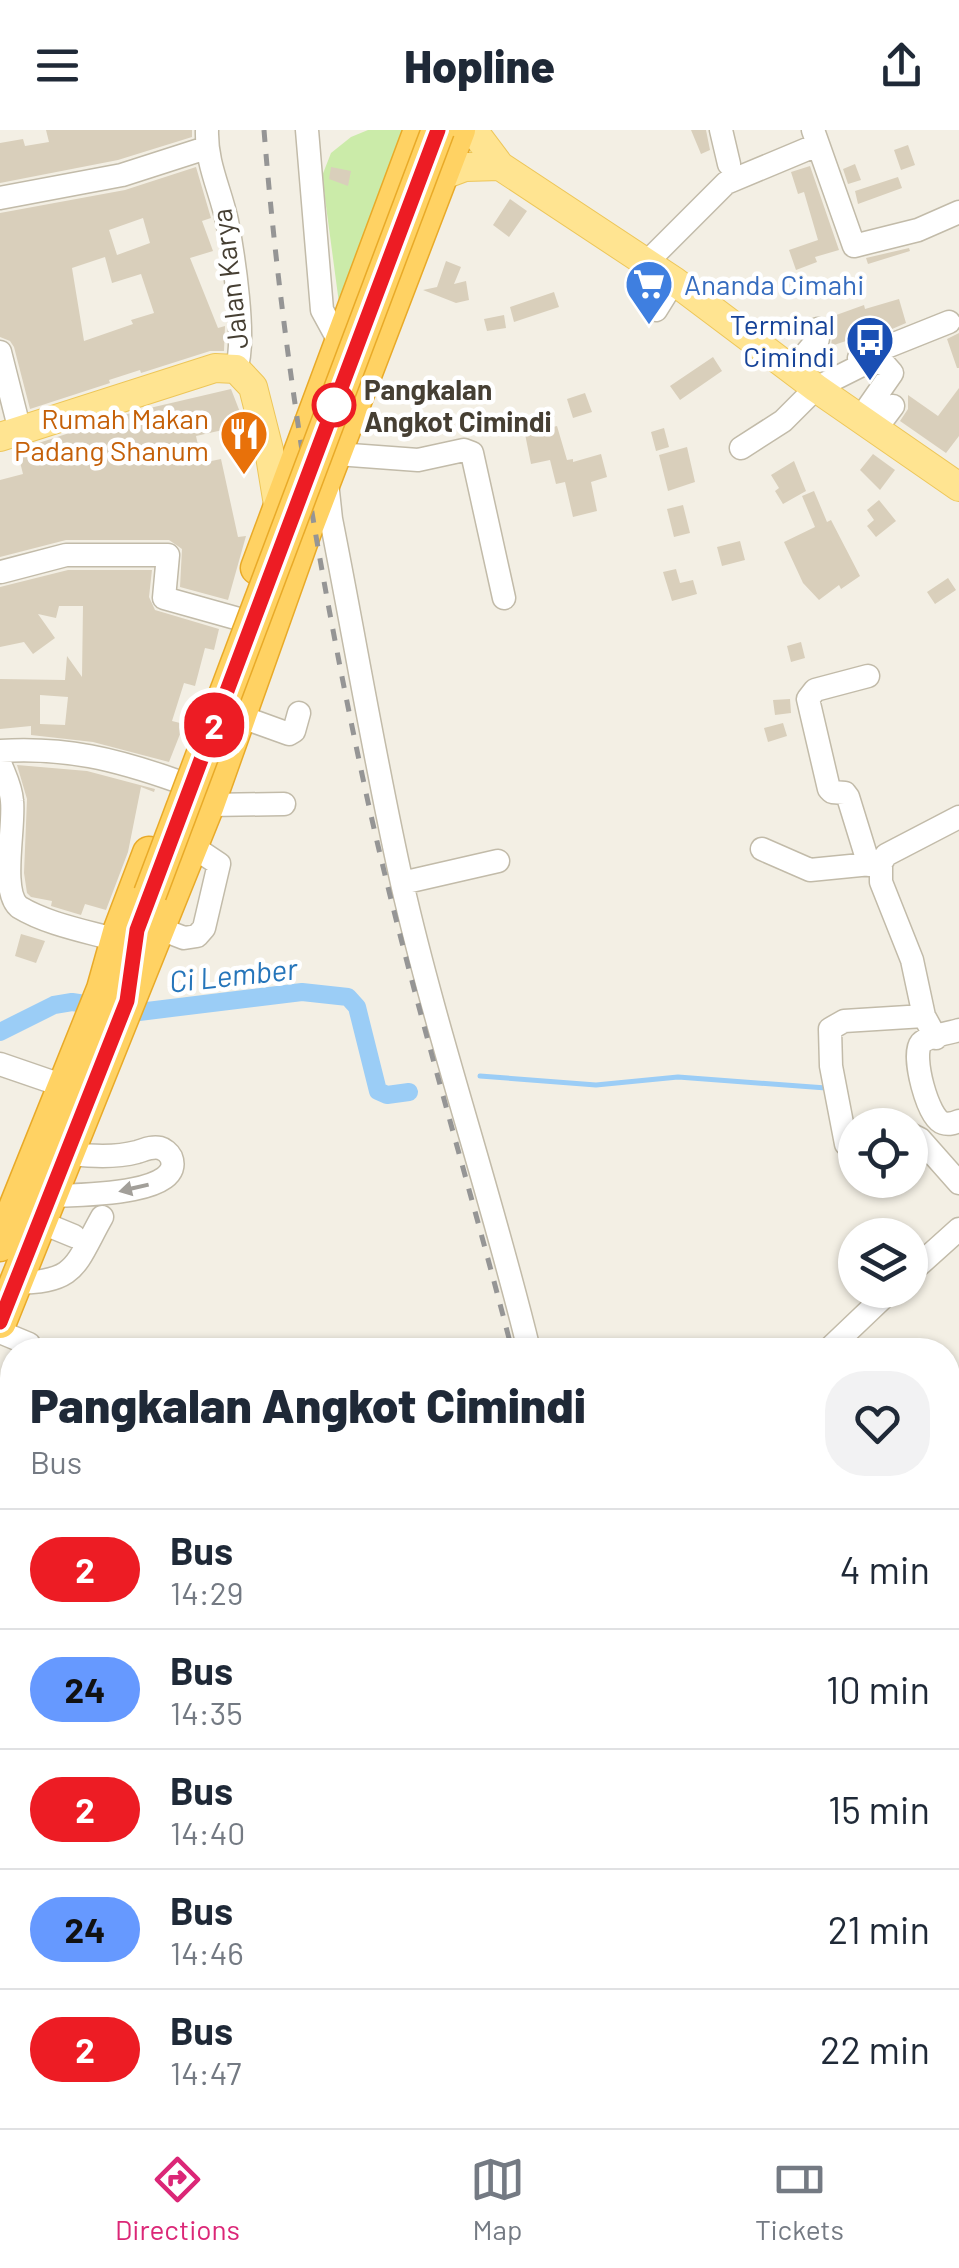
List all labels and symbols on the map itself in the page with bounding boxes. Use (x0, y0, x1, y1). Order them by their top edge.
street label: Jalan Karya (204, 207, 254, 351)
supermarket icon: Ananda Cimahi (623, 258, 675, 326)
place label: Ananda Cimahi (684, 267, 864, 301)
place label: Terminal Cimindi (730, 307, 835, 373)
bus stop icon: Terminal Cimindi (844, 314, 896, 382)
place label: Pangkalan Angkot Cimindi (364, 372, 552, 438)
marker: Pangkalan Angkot Cimindi (313, 384, 355, 426)
place label: Rumah Makan Padang Shanum (14, 401, 209, 467)
restaurant icon: Rumah Makan Padang Shanum (218, 408, 270, 476)
line badge: 2 (182, 692, 246, 758)
water label: Ci Lember (167, 949, 300, 999)
one-way arrow (118, 1181, 149, 1196)

